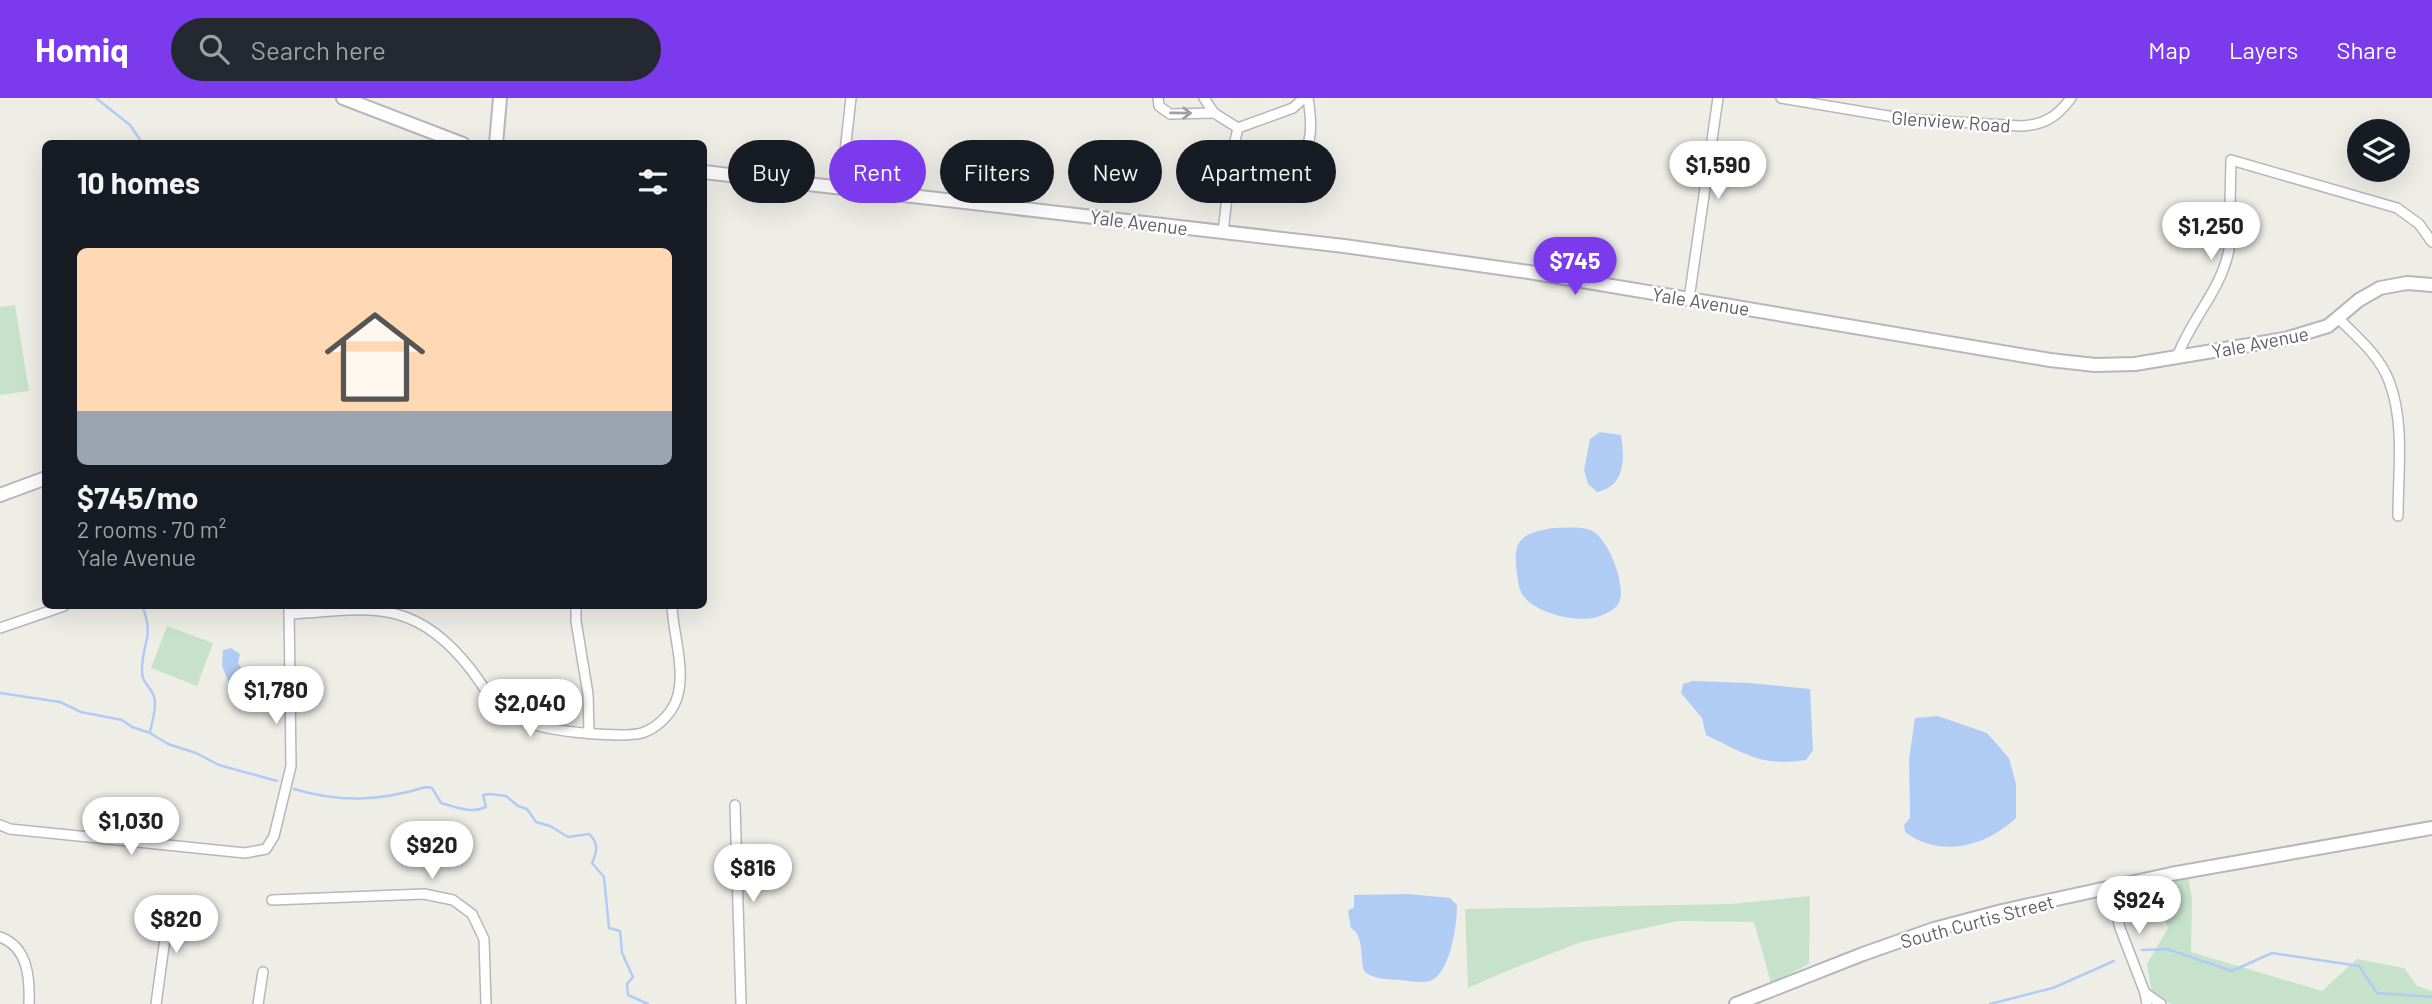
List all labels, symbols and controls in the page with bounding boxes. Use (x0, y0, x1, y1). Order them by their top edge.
search box (171, 18, 661, 81)
text: Homiq (35, 29, 129, 69)
icon: search (195, 30, 233, 68)
text: Search here (251, 34, 386, 65)
text: Map (2148, 35, 2191, 64)
text: Layers (2229, 35, 2298, 64)
text: Share (2336, 35, 2397, 64)
street label: Glenview Road (1891, 105, 2011, 137)
one-way arrow (1169, 107, 1192, 120)
map controls (2347, 119, 2410, 182)
button: layers (2347, 119, 2410, 182)
chip: Buy (728, 140, 815, 203)
chip: Rent (829, 140, 926, 203)
chip: Filters (940, 140, 1054, 203)
chip: New (1068, 140, 1162, 203)
chip: Apartment (1176, 140, 1336, 203)
pin: $1,590 (1661, 141, 1775, 201)
text: $1,590 (1685, 150, 1751, 178)
icon: filters (634, 163, 672, 201)
text: 10 homes (77, 164, 200, 200)
pin: $1,250 (2154, 202, 2268, 262)
street label: Yale Avenue (1089, 205, 1189, 239)
text: $1,250 (2178, 211, 2244, 239)
pin: $745 (1534, 238, 1616, 297)
text: $745 (1550, 246, 1600, 274)
street label: Yale Avenue (1651, 282, 1751, 320)
icon: home (312, 294, 438, 420)
street label: Yale Avenue (2210, 321, 2310, 363)
text: $745/mo (77, 479, 198, 515)
text: 2 rooms · 70 m² (77, 515, 226, 543)
text: Yale Avenue (77, 543, 196, 571)
pin: $1,780 (219, 666, 333, 726)
text: $1,780 (244, 675, 308, 703)
pin: $2,040 (473, 680, 587, 739)
text: $2,040 (494, 688, 566, 716)
pin: $1,030 (74, 798, 188, 857)
text: $1,030 (98, 806, 164, 834)
pin: $920 (391, 822, 473, 881)
text: $920 (406, 830, 458, 858)
pin: $816 (712, 844, 794, 904)
text: $816 (730, 853, 776, 881)
pin: $924 (2098, 876, 2180, 936)
text: $924 (2113, 885, 2165, 913)
street label: South Curtis Street (1898, 889, 2056, 953)
pin: $820 (135, 896, 217, 955)
text: $820 (150, 904, 202, 932)

